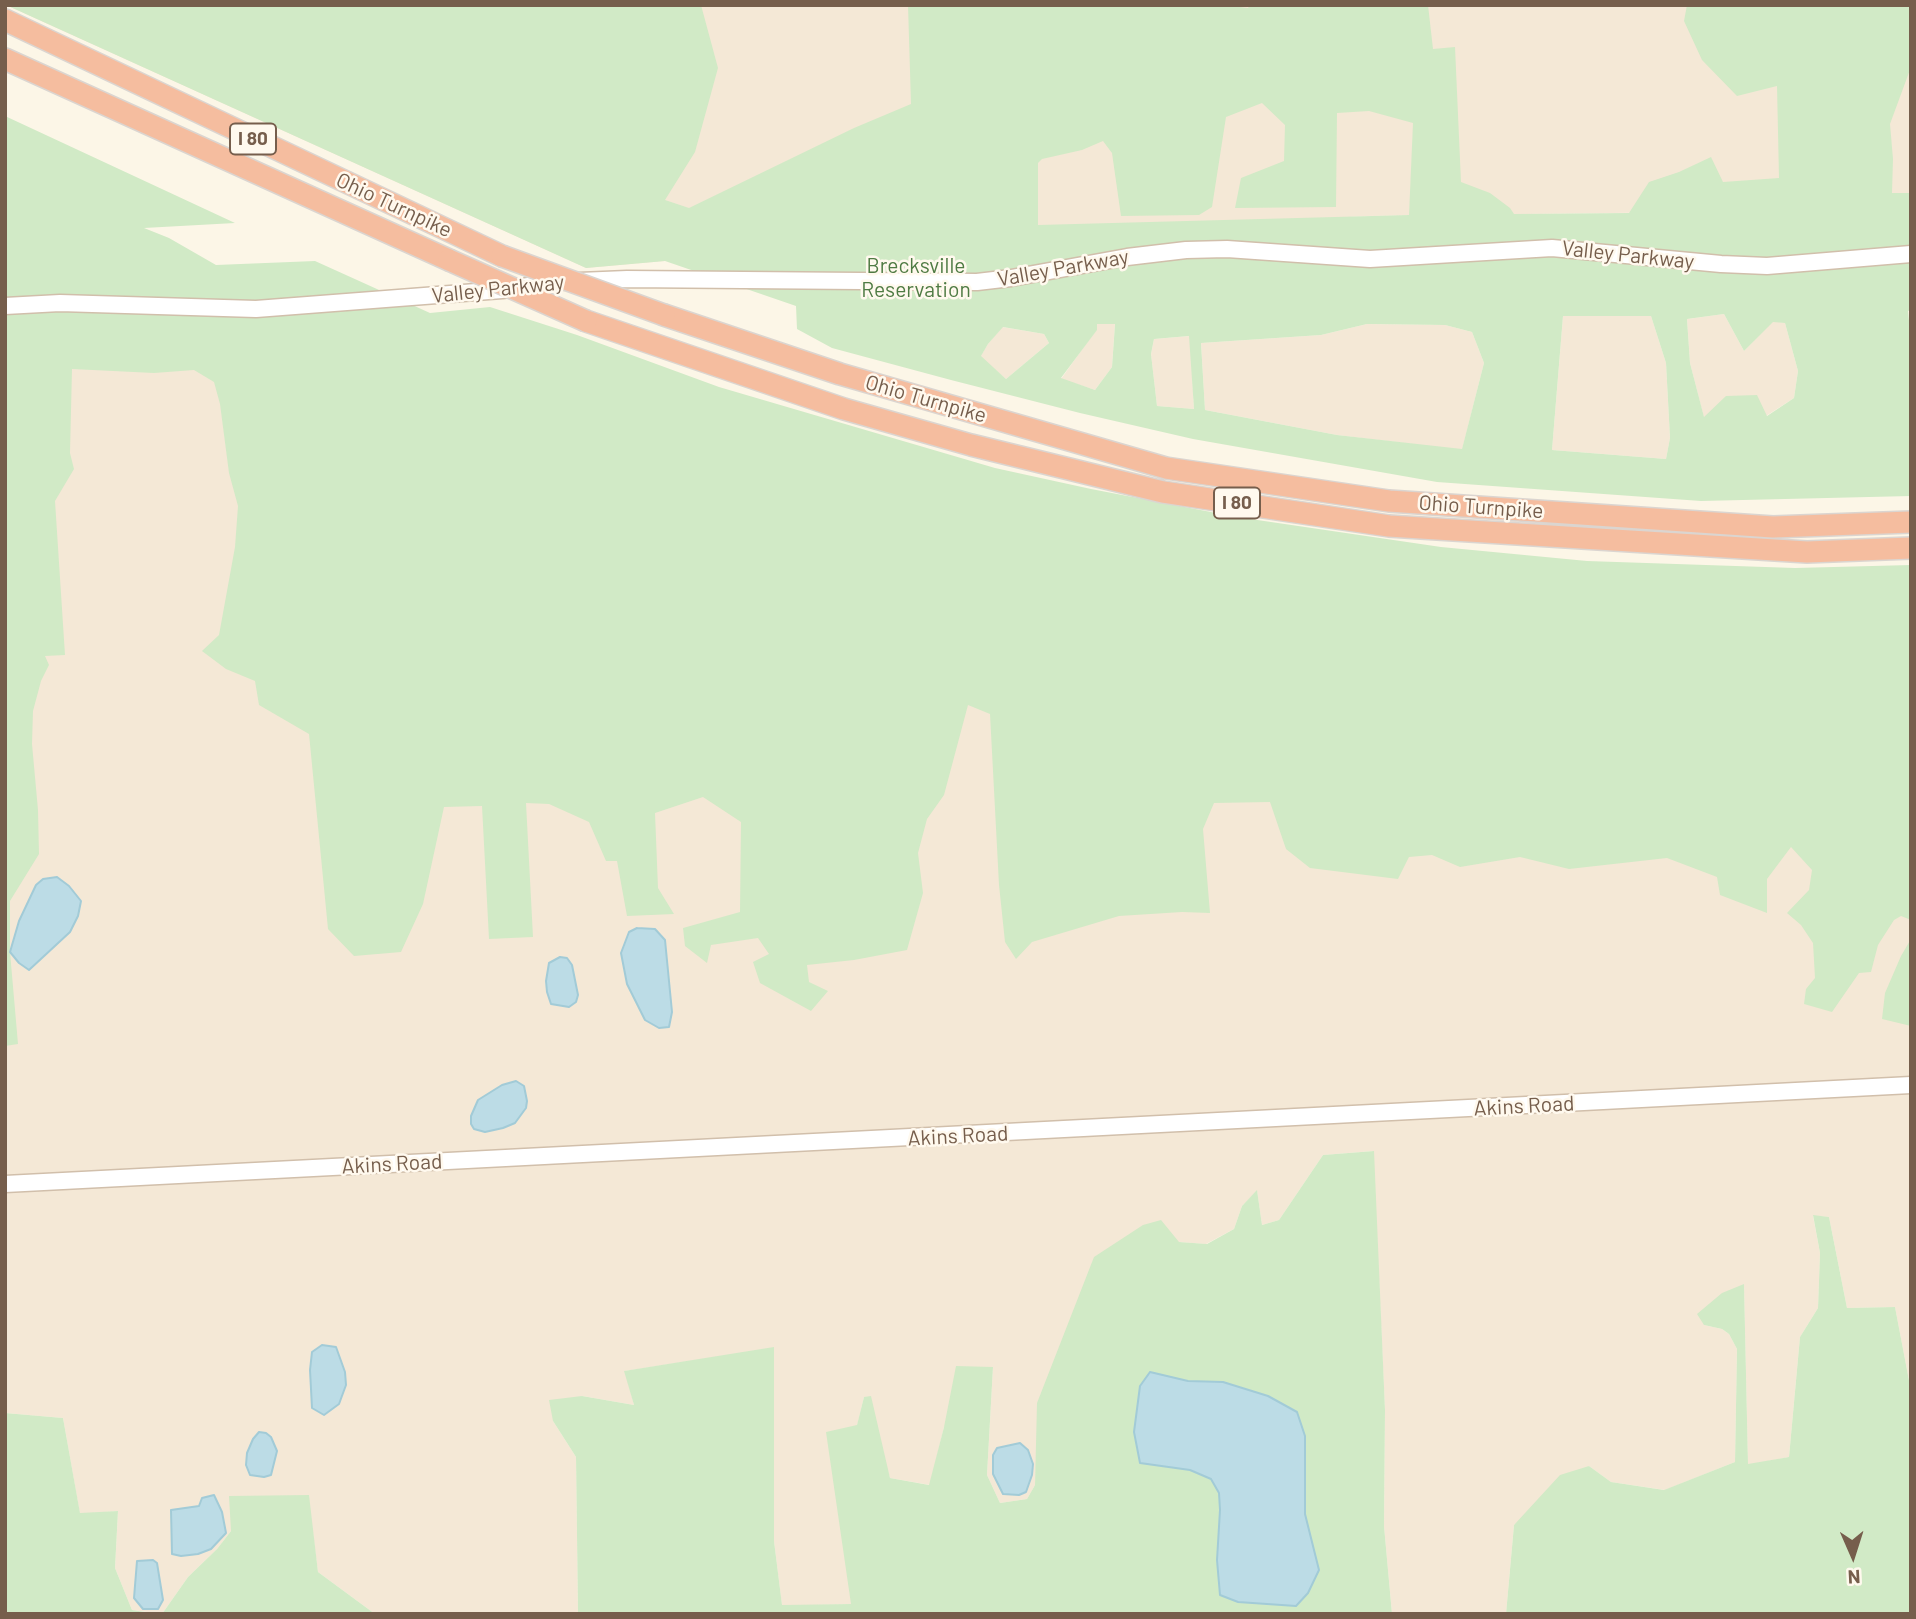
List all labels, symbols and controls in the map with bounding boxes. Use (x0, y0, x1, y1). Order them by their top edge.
road number: I 80 (230, 124, 276, 154)
street label: Ohio Turnpike (332, 167, 456, 243)
street label: Valley Parkway (1561, 236, 1695, 274)
street label: Valley Parkway (995, 244, 1131, 292)
park label: Brecksville Reservation (861, 253, 971, 303)
street label: Valley Parkway (431, 270, 565, 308)
street label: Ohio Turnpike (862, 370, 990, 428)
road number: I 80 (1214, 488, 1260, 518)
street label: Ohio Turnpike (1418, 490, 1544, 524)
street label: Akins Road (1473, 1091, 1575, 1121)
street label: Akins Road (907, 1121, 1009, 1151)
street label: Akins Road (341, 1149, 443, 1179)
north arrow (1818, 1521, 1888, 1591)
text: N (1847, 1566, 1861, 1589)

